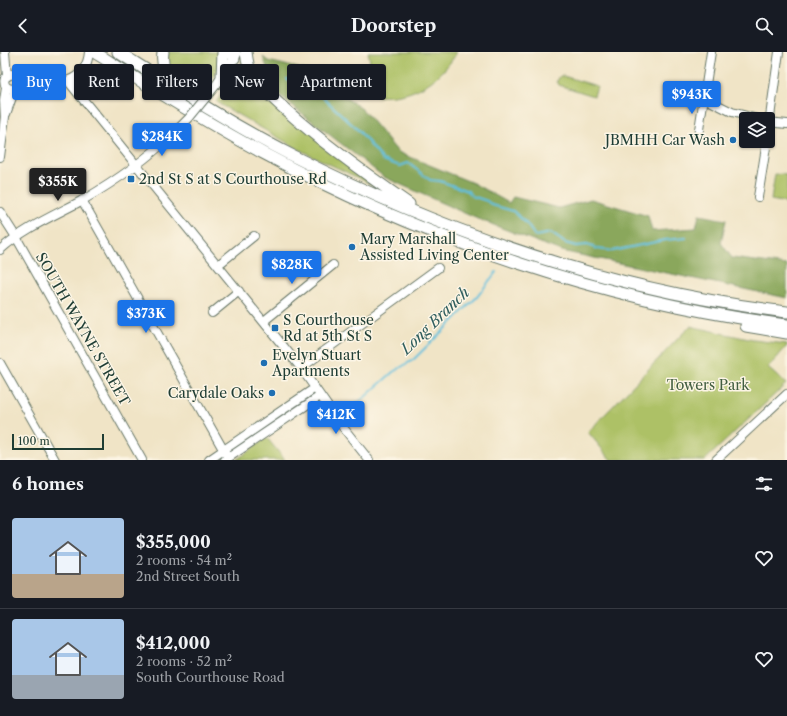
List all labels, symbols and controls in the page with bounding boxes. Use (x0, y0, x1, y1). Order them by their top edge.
icon: back (12, 15, 34, 37)
text: Doorstep (351, 15, 436, 37)
icon: search (753, 15, 775, 37)
chip: Buy (12, 64, 66, 100)
chip: Rent (74, 64, 134, 100)
chip: Filters (142, 64, 212, 100)
chip: New (220, 64, 279, 100)
chip: Apartment (287, 64, 386, 100)
pin: $943K (664, 81, 720, 115)
text: $943K (672, 86, 712, 102)
map controls (739, 112, 775, 148)
button: layers (739, 112, 775, 148)
pin: $284K (134, 123, 190, 157)
text: $284K (141, 128, 183, 144)
place label: JBMHH Car Wash (603, 131, 725, 149)
marker: JBMHH Car Wash (728, 135, 738, 145)
pin: $355K (30, 168, 86, 202)
place label: 2nd St S at S Courthouse Rd (139, 170, 327, 188)
text: $355K (38, 173, 78, 189)
marker: 2nd St S at S Courthouse Rd (126, 174, 136, 184)
place label: Mary Marshall Assisted Living Center (359, 230, 509, 264)
marker: Mary Marshall Assisted Living Center (347, 242, 357, 252)
street label: SOUTH WAYNE STREET (32, 249, 134, 409)
pin: $828K (264, 251, 320, 285)
text: $828K (271, 256, 313, 272)
water label: Long Branch (396, 283, 473, 359)
pin: $373K (118, 300, 174, 334)
text: $373K (126, 305, 166, 321)
place label: S Courthouse Rd at 5th St S (283, 311, 374, 345)
marker: S Courthouse Rd at 5th St S (270, 323, 280, 333)
place label: Evelyn Stuart Apartments (271, 346, 361, 380)
marker: Evelyn Stuart Apartments (259, 358, 269, 368)
park label: Towers Park (667, 376, 750, 394)
place label: Carydale Oaks (168, 384, 264, 402)
marker: Carydale Oaks (267, 388, 277, 398)
pin: $412K (308, 401, 364, 435)
text: $412K (317, 406, 355, 422)
scale bar (12, 432, 104, 451)
text: 100 m (18, 434, 50, 448)
icon: filters (753, 473, 775, 495)
text: 6 homes (12, 474, 84, 494)
text: $355,000 (136, 532, 211, 552)
icon: home (44, 534, 92, 582)
icon: heart (753, 547, 775, 569)
text: 2 rooms · 54 m² (136, 552, 232, 568)
text: 2nd Street South (136, 568, 240, 584)
text: $412,000 (136, 633, 210, 653)
icon: home (44, 635, 92, 683)
icon: heart (753, 648, 775, 670)
text: 2 rooms · 52 m² (136, 653, 232, 669)
text: South Courthouse Road (136, 669, 285, 685)

